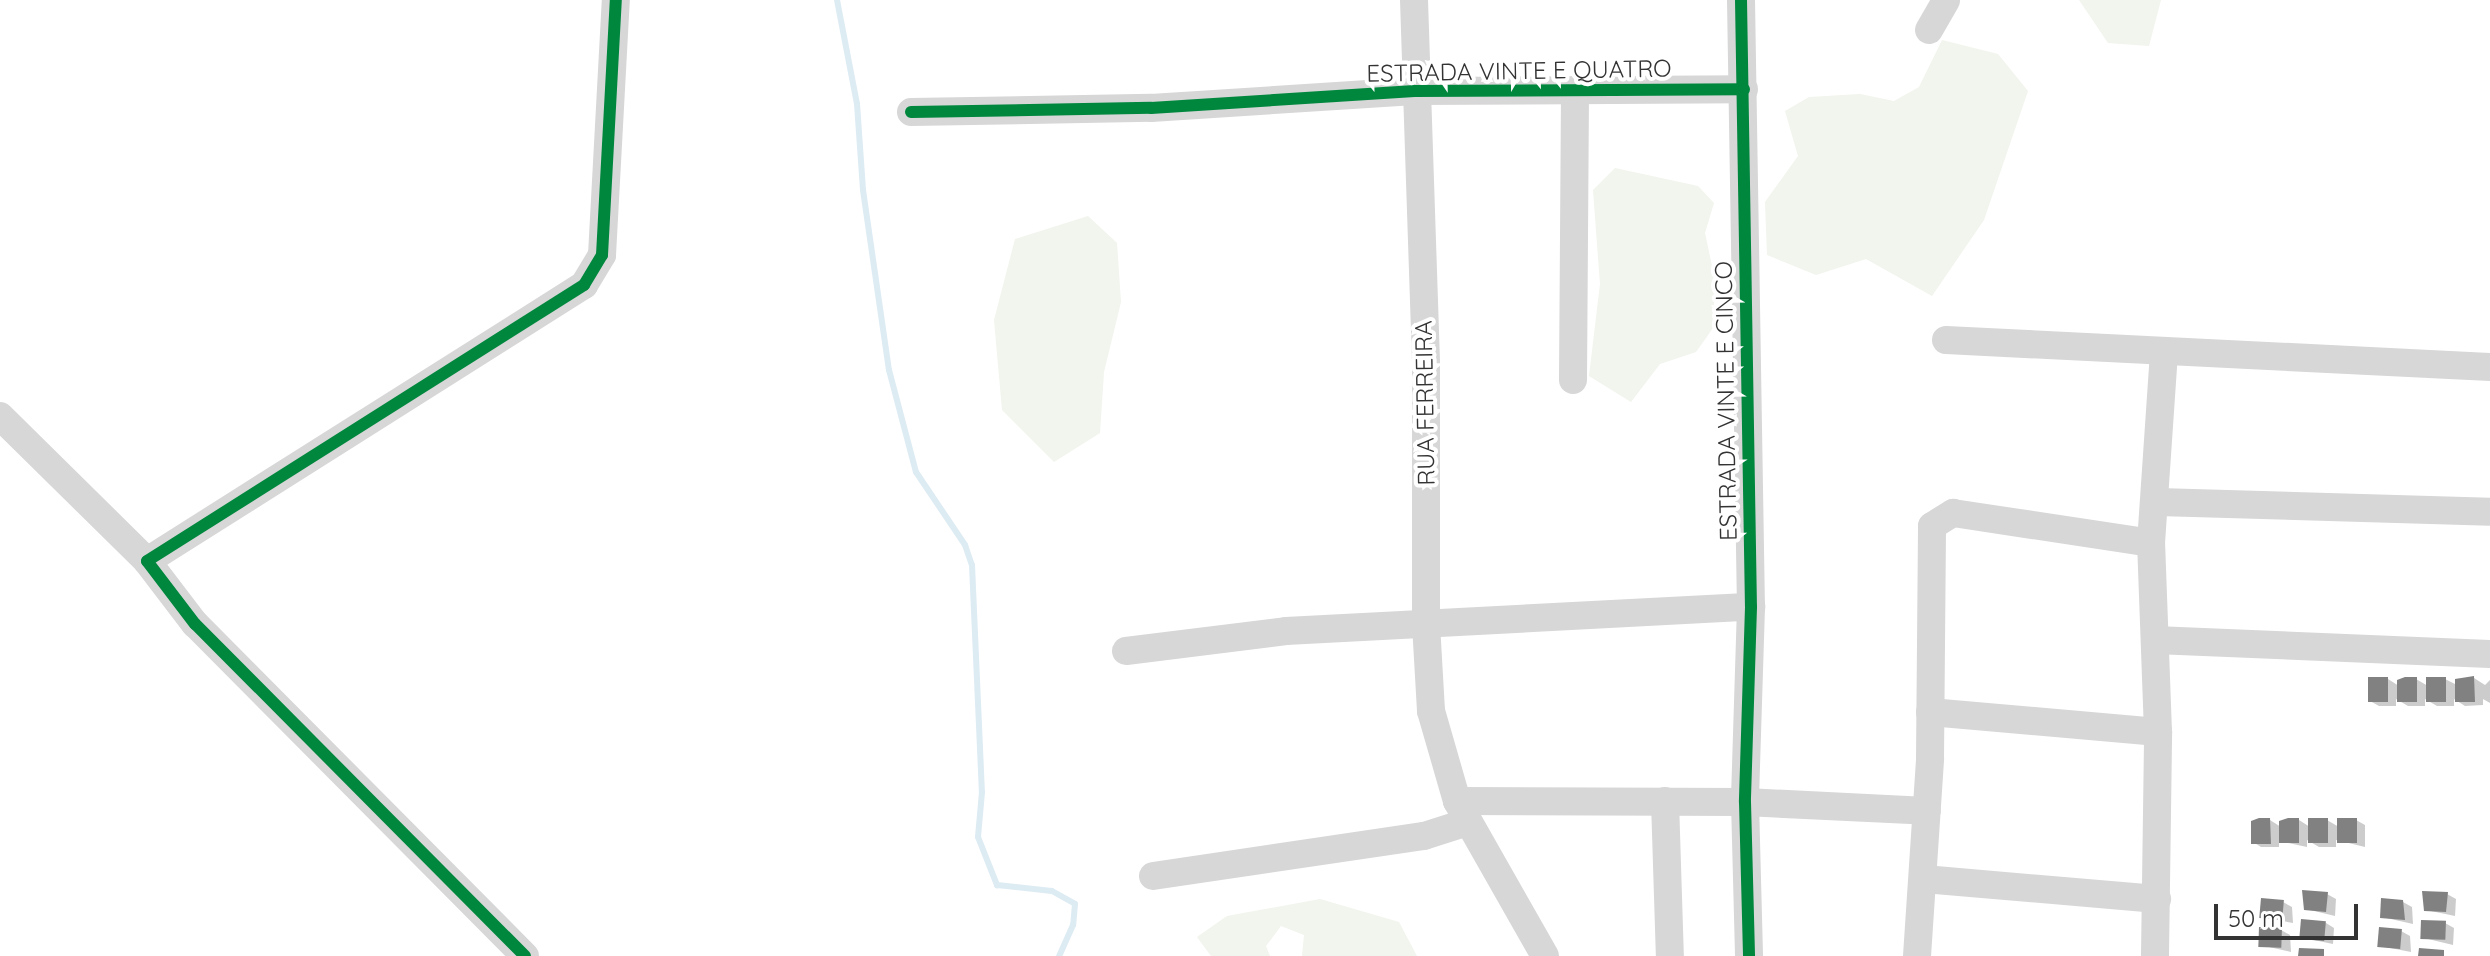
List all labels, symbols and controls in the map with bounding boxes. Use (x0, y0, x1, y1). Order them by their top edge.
street label: ESTRADA VINTE E QUATRO (1366, 54, 1672, 88)
street label: ESTRADA VINTE E CINCO (1709, 261, 1743, 541)
street label: RUA FERREIRA (1409, 320, 1441, 486)
scale bar (2218, 888, 2362, 938)
text: 50 m (2228, 903, 2284, 933)

